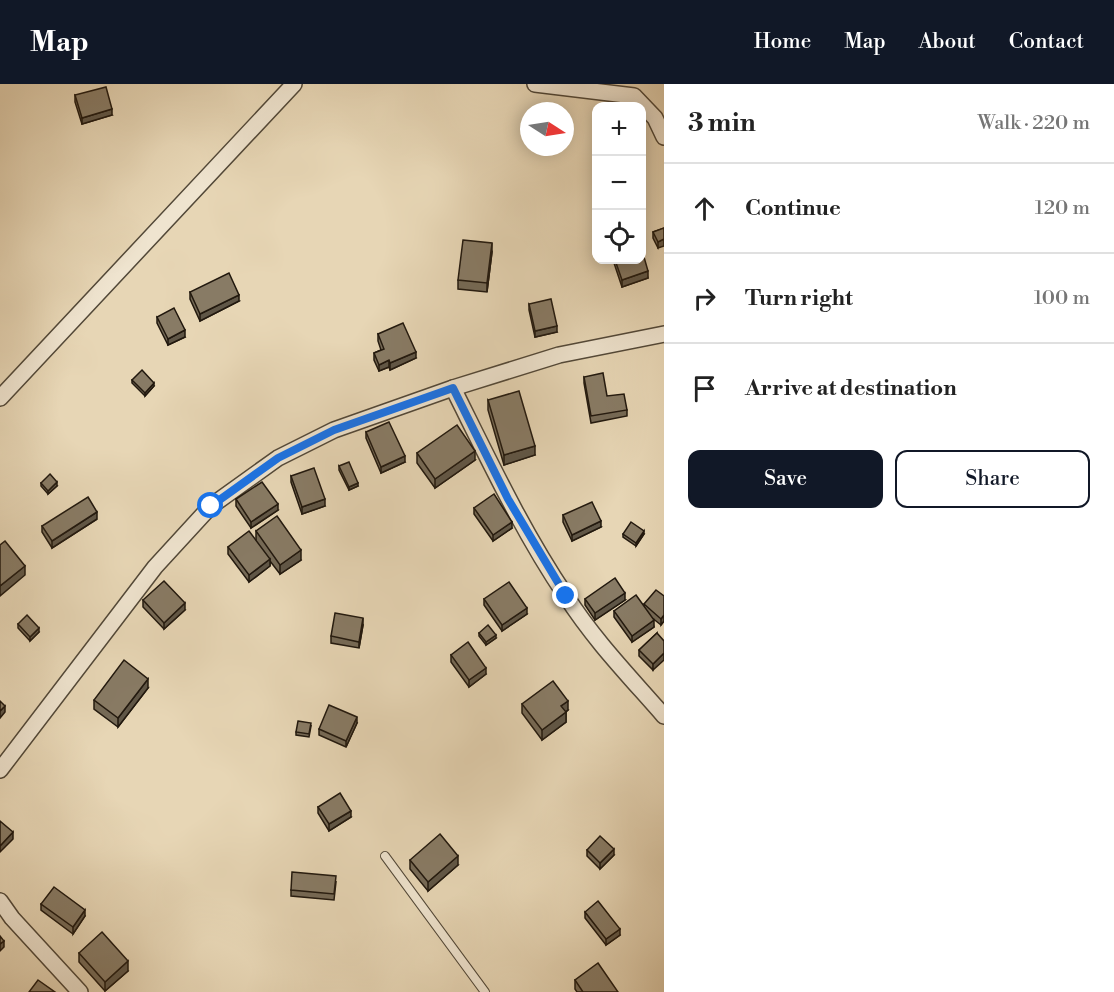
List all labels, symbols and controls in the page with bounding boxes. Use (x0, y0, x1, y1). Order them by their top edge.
text: Map (30, 25, 89, 60)
text: Home (754, 29, 811, 55)
text: Map (844, 29, 886, 55)
text: About (919, 29, 976, 55)
text: Contact (1009, 29, 1084, 55)
north arrow (520, 102, 574, 156)
map controls (592, 102, 646, 264)
button: + (592, 102, 646, 156)
text: 3 min (688, 107, 756, 139)
text: Walk · 220 m (977, 111, 1090, 136)
button: − (592, 156, 646, 210)
icon: ahead (688, 192, 721, 225)
text: Continue (745, 195, 841, 222)
text: 120 m (1035, 196, 1090, 221)
button: locate (592, 210, 646, 264)
icon: right (688, 282, 721, 315)
text: Turn right (745, 285, 853, 312)
text: 100 m (1034, 286, 1090, 311)
icon: arrive (688, 372, 721, 405)
text: Arrive at destination (745, 375, 957, 402)
button: Save (688, 450, 883, 508)
button: Share (895, 450, 1090, 508)
route start (197, 492, 223, 518)
route end (552, 582, 578, 608)

